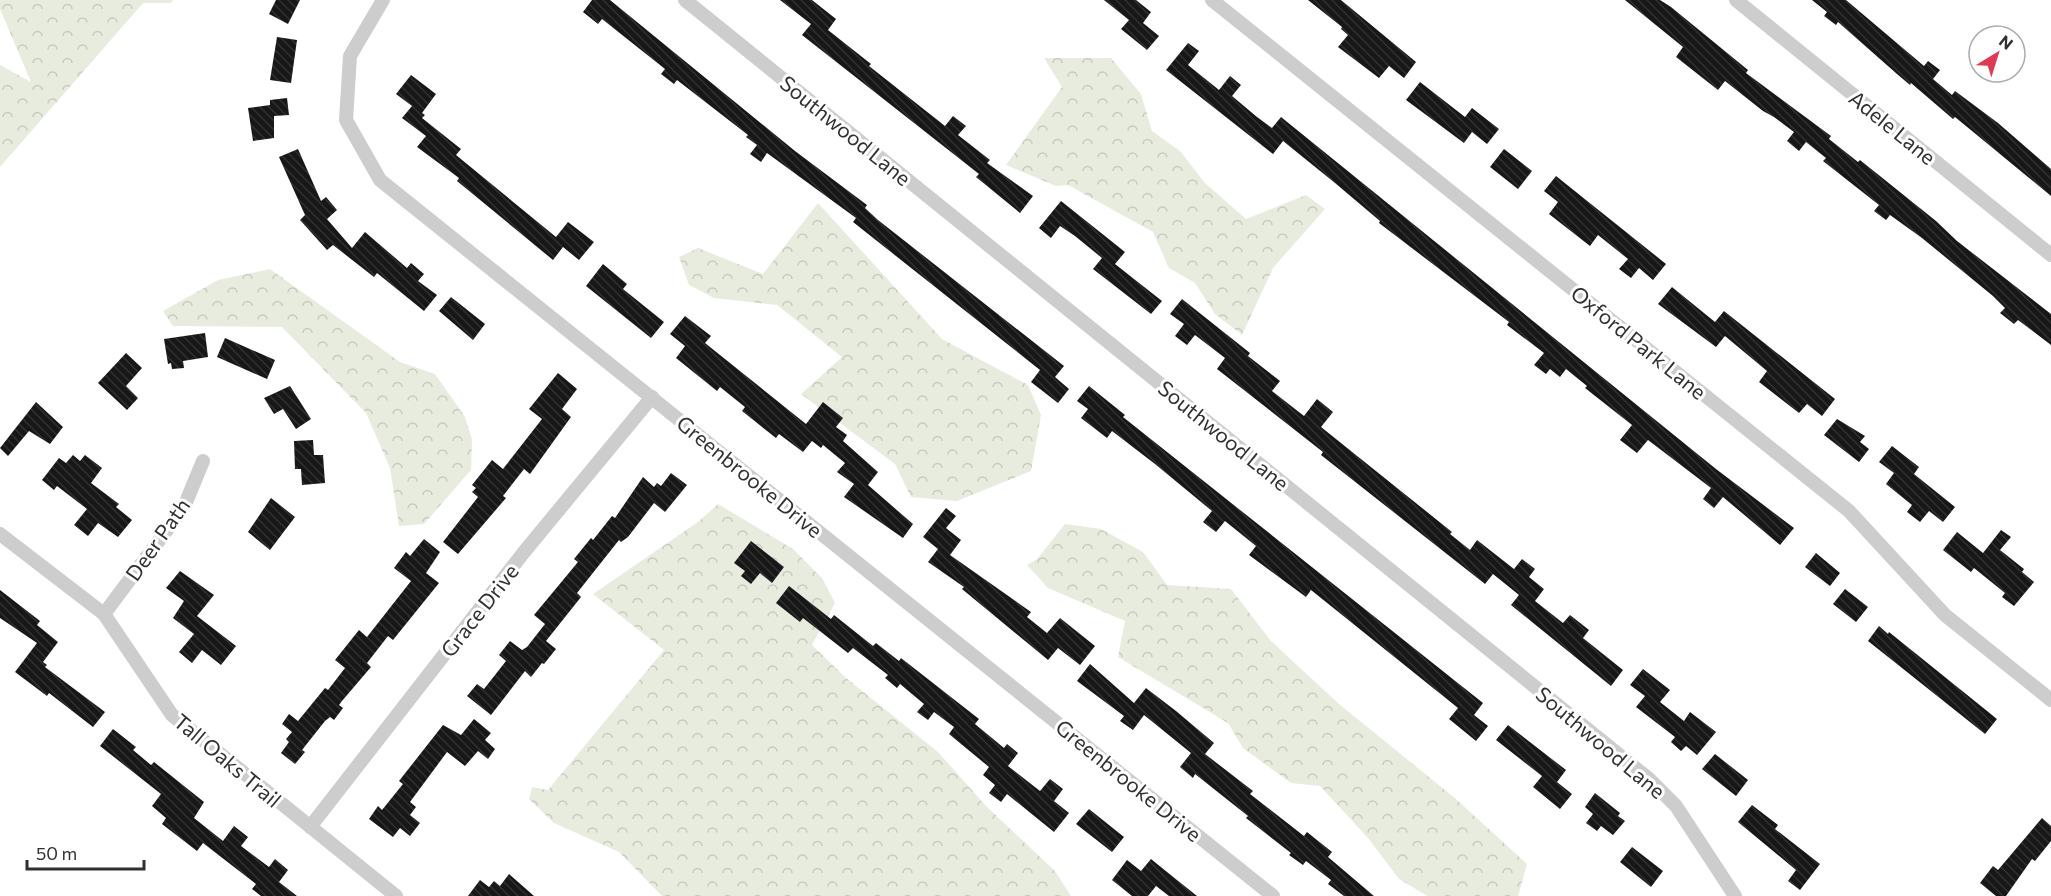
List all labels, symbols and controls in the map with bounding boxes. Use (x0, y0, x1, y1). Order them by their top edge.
north arrow (1967, 24, 2027, 84)
text: N (1996, 31, 2017, 53)
street label: Southwood Lane (776, 70, 916, 190)
street label: Adele Lane (1845, 85, 1941, 169)
street label: Oxford Park Lane (1566, 280, 1712, 404)
street label: Southwood Lane (1154, 375, 1294, 495)
street label: Greenbrooke Drive (672, 410, 828, 542)
street label: Deer Path (120, 493, 194, 585)
street label: Grace Drive (435, 559, 523, 661)
street label: Southwood Lane (1531, 681, 1671, 803)
street label: Tall Oaks Trail (169, 708, 287, 812)
street label: Greenbrooke Drive (1051, 714, 1207, 846)
scale bar (27, 833, 144, 871)
text: 50 m (36, 842, 77, 864)

